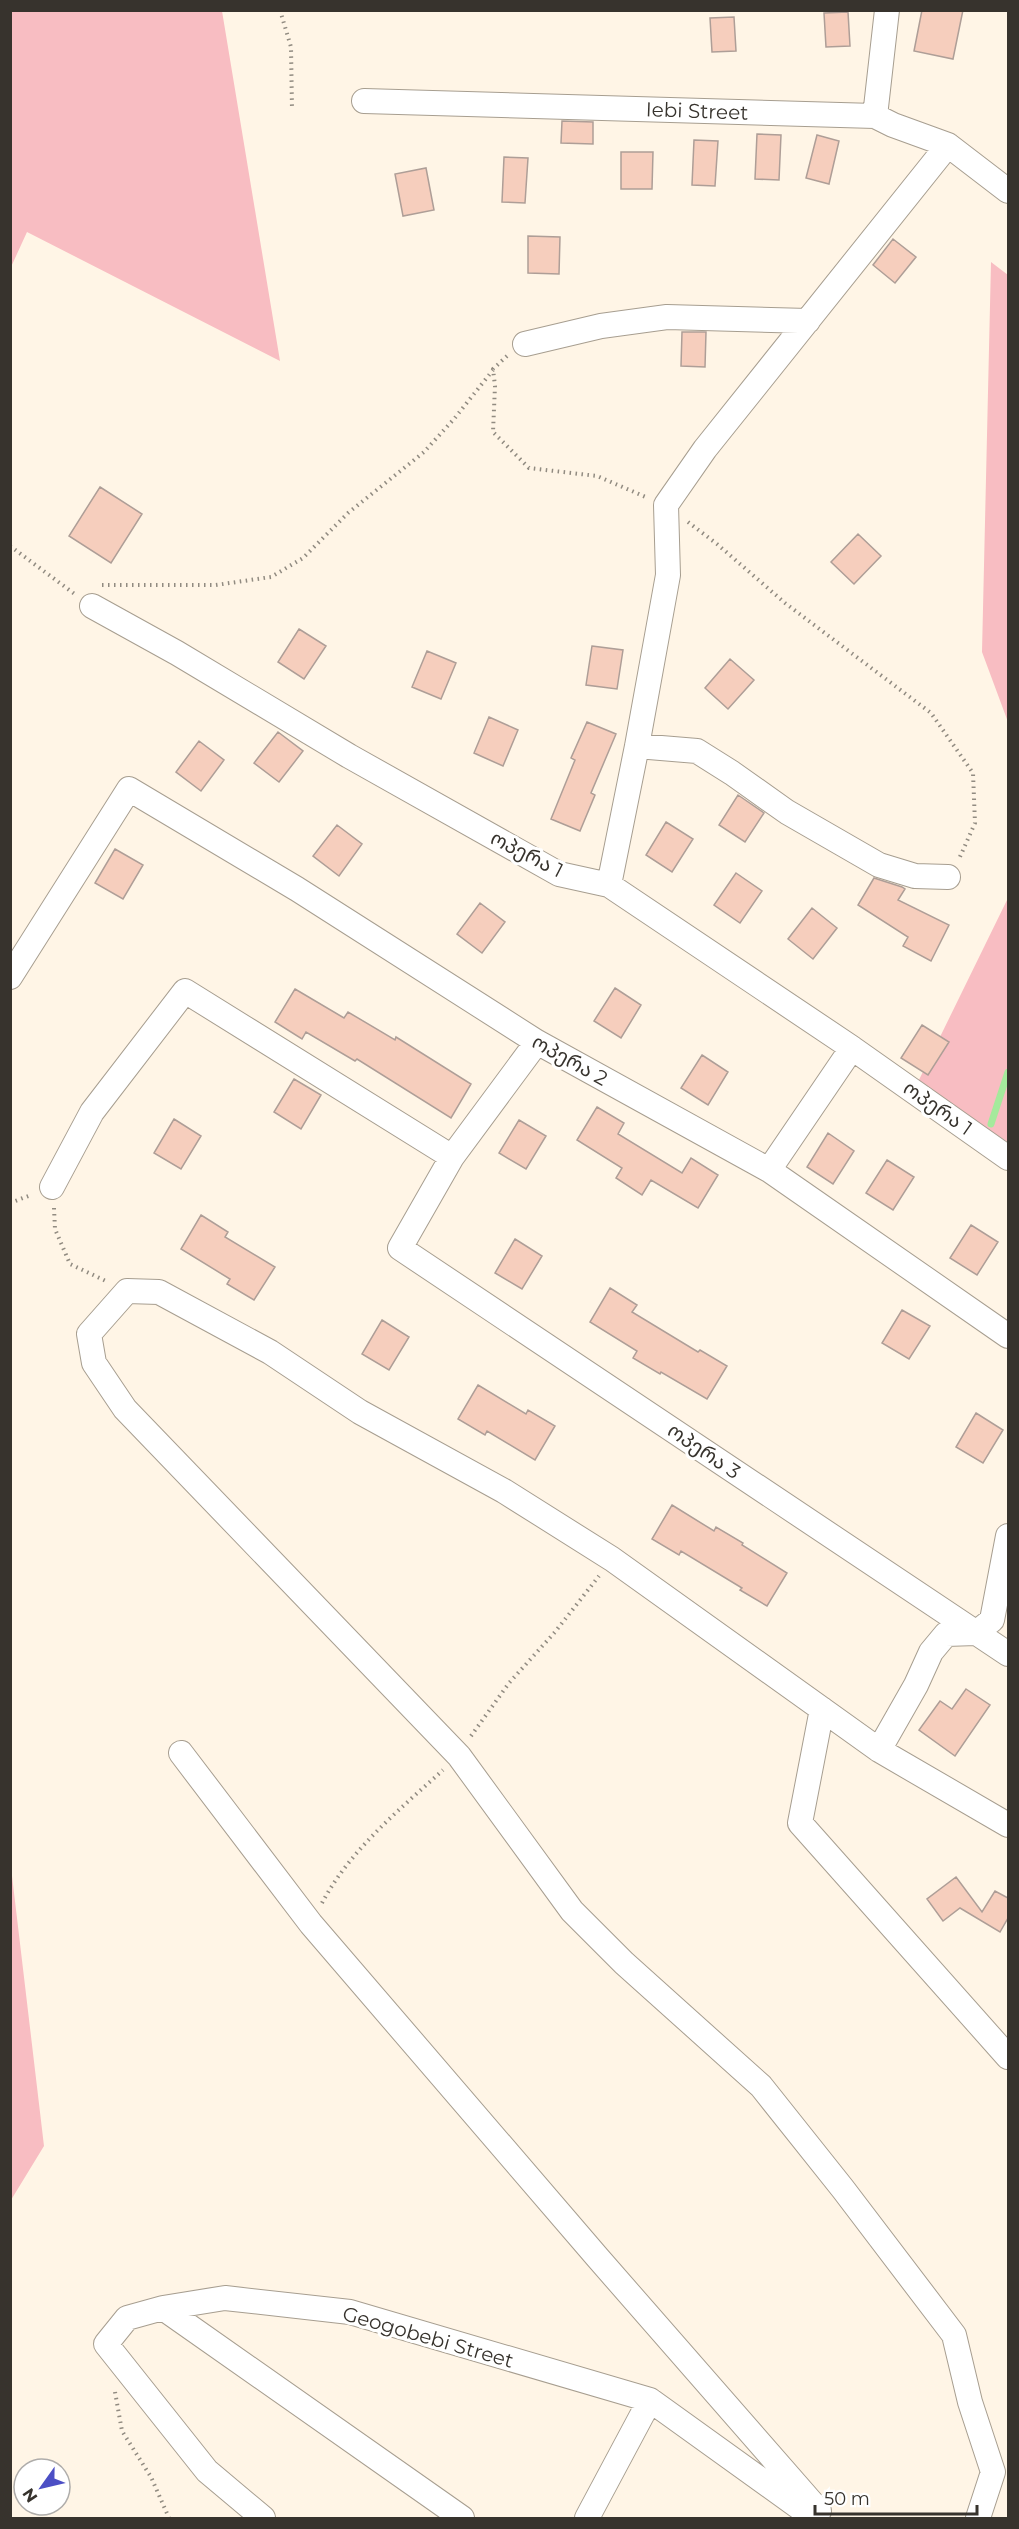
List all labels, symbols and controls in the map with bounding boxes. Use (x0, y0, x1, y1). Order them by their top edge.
street label: Iebi Street (645, 97, 749, 125)
street label: ოპერა 1 (487, 825, 567, 883)
street label: ოპერა 2 (528, 1029, 612, 1091)
street label: ოპერა 1 (899, 1076, 977, 1140)
street label: ოპერა 3 (663, 1418, 745, 1484)
street label: Geogobebi Street (340, 2301, 516, 2373)
north arrow (12, 2457, 72, 2517)
scale bar (815, 2478, 977, 2516)
text: N (18, 2484, 41, 2506)
text: 50 m (824, 2488, 870, 2510)

